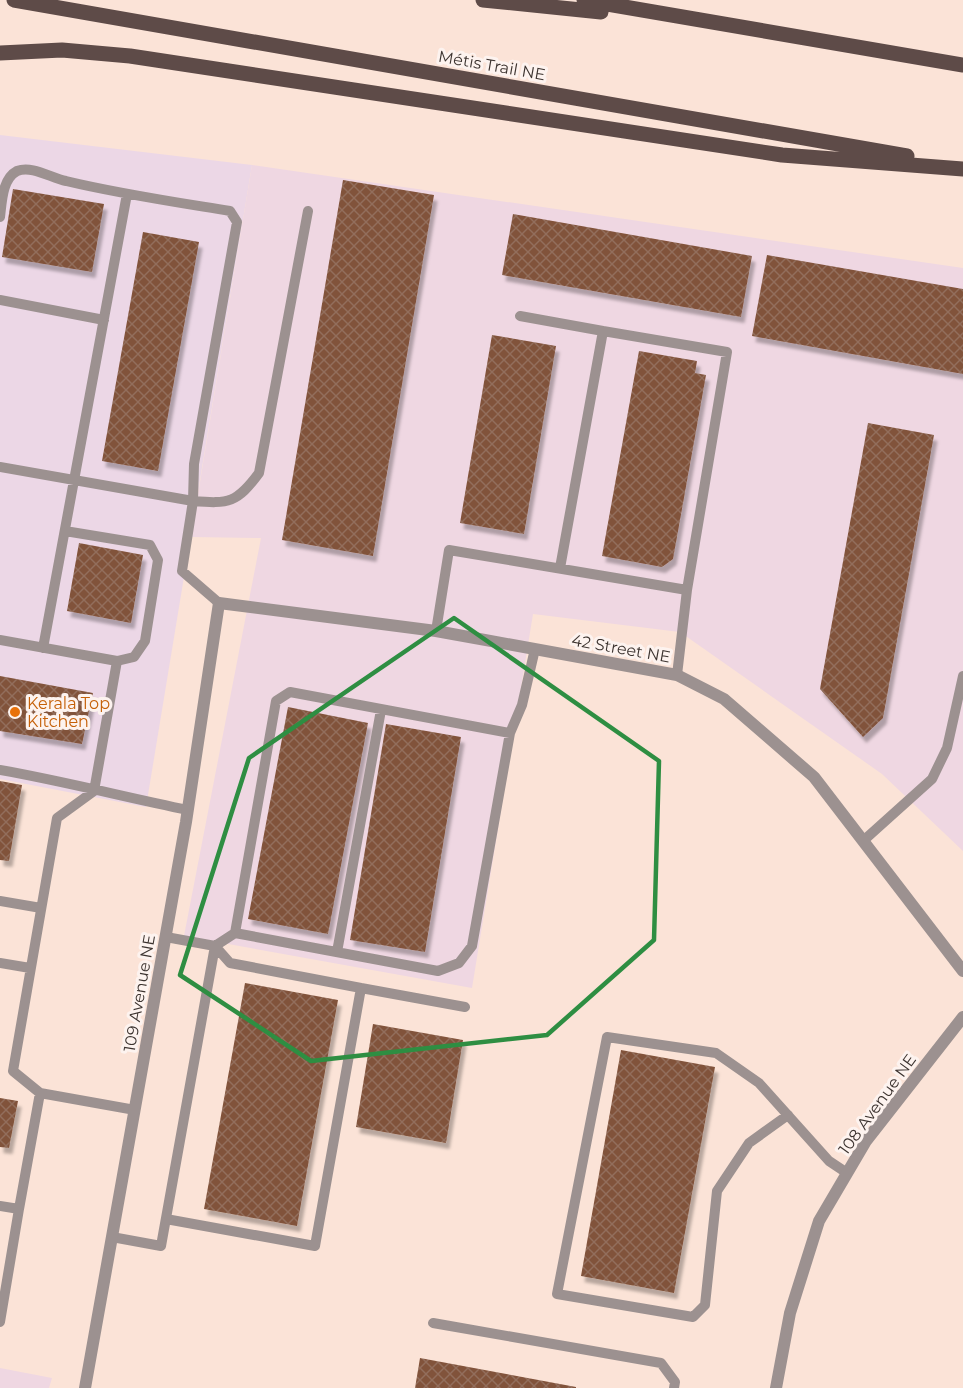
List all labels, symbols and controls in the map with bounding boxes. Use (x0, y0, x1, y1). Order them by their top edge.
street label: Métis Trail NE (437, 47, 547, 84)
street label: 42 Street NE (570, 630, 672, 667)
place label: Kerala Top Kitchen (27, 694, 110, 731)
marker: Kerala Top Kitchen (8, 705, 22, 719)
street label: 109 Avenue NE (120, 933, 159, 1053)
street label: 108 Avenue NE (835, 1051, 920, 1158)

